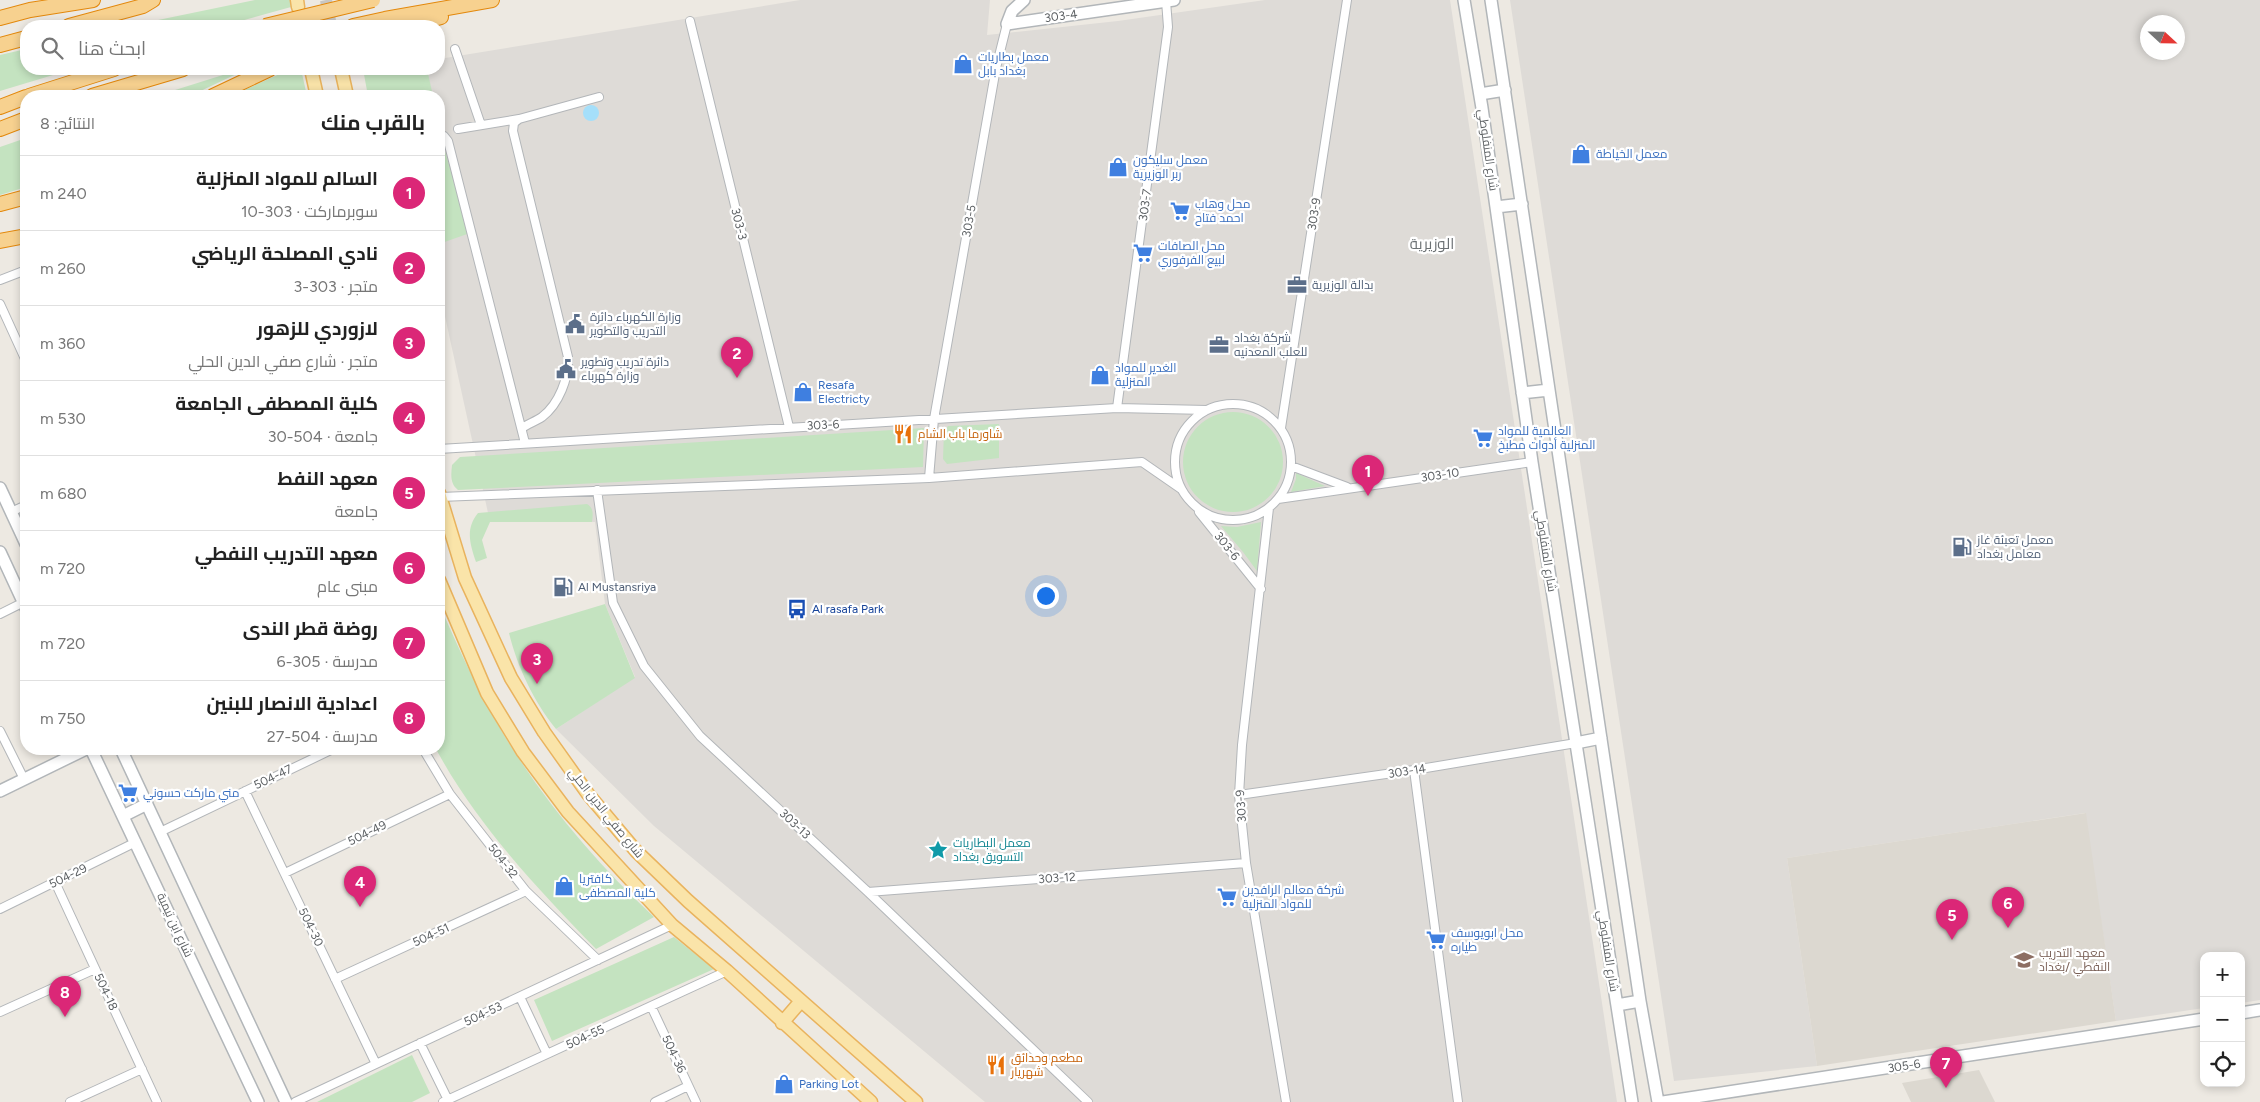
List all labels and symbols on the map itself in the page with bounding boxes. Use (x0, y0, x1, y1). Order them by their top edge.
street label: 303-4 (1044, 7, 1079, 25)
north arrow (2140, 15, 2185, 60)
place label: معمل بطاريات بغداد بابل (978, 50, 1049, 78)
shop icon: معمل بطاريات بغداد بابل (952, 53, 974, 75)
street label: شارع المنفلوطي (1472, 108, 1501, 192)
shop icon: معمل الخياطة (1570, 143, 1592, 165)
place label: معمل الخياطة (1596, 147, 1667, 161)
place label: معمل سليكون ربر الوزيرية (1133, 153, 1208, 181)
shop icon: معمل سليكون ربر الوزيرية (1107, 156, 1129, 178)
street label: 303-7 (1136, 188, 1154, 222)
place label: محل وهاب احمد فتاح (1195, 197, 1250, 226)
street label: 303-9 (1305, 197, 1323, 231)
supermarket icon: محل وهاب احمد فتاح (1169, 200, 1191, 222)
street label: 303-5 (959, 204, 979, 238)
street label: 303-3 (728, 207, 750, 241)
district label: الوزيرية (1410, 235, 1454, 253)
place label: محل الصافات لبيع الفرفوري (1158, 239, 1225, 270)
supermarket icon: محل الصافات لبيع الفرفوري (1132, 242, 1154, 264)
office icon: بدالة الوزيرية (1286, 274, 1308, 296)
place label: بدالة الوزيرية (1312, 278, 1374, 292)
place label: وزارة الكهرباء دائرة التدريب والتطوير (589, 310, 681, 338)
public building icon: وزارة الكهرباء دائرة التدريب والتطوير (564, 313, 586, 335)
place label: شركة بغداد للعلب المعدنيه (1234, 331, 1307, 359)
office icon: شركة بغداد للعلب المعدنيه (1208, 334, 1230, 356)
pin: 2 (721, 337, 753, 378)
place label: دائرة تدريب وتطوير وزارة كهرباء (580, 355, 669, 383)
public building icon: دائرة تدريب وتطوير وزارة كهرباء (555, 358, 577, 380)
place label: الغدير للمواد المنزلية (1115, 361, 1176, 389)
shop icon: الغدير للمواد المنزلية (1089, 364, 1111, 386)
place label: Resafa Electricty (818, 378, 870, 406)
shop icon: Resafa Electricty (792, 381, 814, 403)
street label: 303-6 (806, 417, 840, 433)
restaurant icon: شاورما باب الشام (892, 423, 914, 445)
place label: العالمية للمواد المنزلية أدوات مطبخ (1498, 424, 1595, 453)
place label: شاورما باب الشام (918, 427, 1003, 442)
supermarket icon: العالمية للمواد المنزلية أدوات مطبخ (1472, 427, 1494, 449)
pin: 1 (1352, 455, 1384, 496)
street label: 303-10 (1420, 465, 1460, 485)
street label: شارع المنفلوطي (1530, 509, 1559, 593)
street label: 303-6 (1211, 529, 1243, 563)
place label: معمل تعبئة غاز معامل بغداد (1976, 533, 2053, 561)
fuel station icon: معمل تعبئة غاز معامل بغداد (1951, 536, 1973, 558)
fuel station icon: Al Mustansriya (552, 576, 574, 598)
place label: Al Mustansriya (578, 580, 656, 594)
your location (1033, 583, 1059, 609)
bus stop icon: Al rasafa Park (786, 598, 808, 620)
place label: Al rasafa Park (812, 602, 884, 616)
pin: 3 (521, 643, 553, 684)
street label: 504-47 (252, 761, 295, 792)
street label: 303-14 (1387, 761, 1427, 781)
street label: شارع صفي الدين الحلي (563, 765, 646, 863)
supermarket icon: مني ماركت حسوني (117, 782, 139, 804)
place label: مني ماركت حسوني (143, 786, 239, 803)
street label: 303-9 (1233, 789, 1249, 823)
street label: 303-13 (777, 806, 813, 842)
street label: 504-49 (345, 818, 389, 848)
place label: معمل البطاريات التسويق بغداد (953, 836, 1031, 864)
place icon: معمل البطاريات التسويق بغداد (927, 839, 949, 861)
street label: 504-32 (485, 841, 521, 881)
street label: 504-29 (47, 861, 89, 891)
pin: 4 (344, 866, 376, 907)
street label: 303-12 (1038, 870, 1076, 886)
place label: كافتريا كلية المصطفى (579, 872, 656, 900)
shop icon: كافتريا كلية المصطفى (553, 875, 575, 897)
place label: شركة معالم الرافدين للمواد المنزلية (1242, 883, 1344, 911)
supermarket icon: شركة معالم الرافدين للمواد المنزلية (1216, 886, 1238, 908)
pin: 6 (1992, 887, 2024, 928)
street label: شارع ابن تيمية (153, 891, 196, 960)
pin: 5 (1936, 899, 1968, 940)
street label: 504-30 (296, 905, 326, 949)
street label: شارع المنفلوطي (1592, 909, 1621, 993)
street label: 504-51 (410, 920, 452, 950)
place label: محل ابويوسف طياره (1451, 926, 1523, 954)
supermarket icon: محل ابويوسف طياره (1425, 929, 1447, 951)
place label: معهد التدريب النفطي /بغداد (2039, 946, 2110, 977)
school or university icon: معهد التدريب النفطي /بغداد (2013, 949, 2035, 971)
street label: 504-18 (91, 971, 121, 1013)
pin: 8 (49, 976, 81, 1017)
street label: 504-53 (462, 999, 504, 1029)
street label: 504-55 (564, 1022, 607, 1052)
street label: 504-36 (659, 1033, 689, 1075)
pin: 7 (1930, 1047, 1962, 1088)
place label: مطعم وحدائق شهريار (1010, 1051, 1083, 1079)
restaurant icon: مطعم وحدائق شهريار (985, 1054, 1007, 1076)
street label: 305-6 (1887, 1056, 1922, 1075)
shop icon: Parking Lot (773, 1073, 795, 1095)
place label: Parking Lot (799, 1077, 860, 1091)

